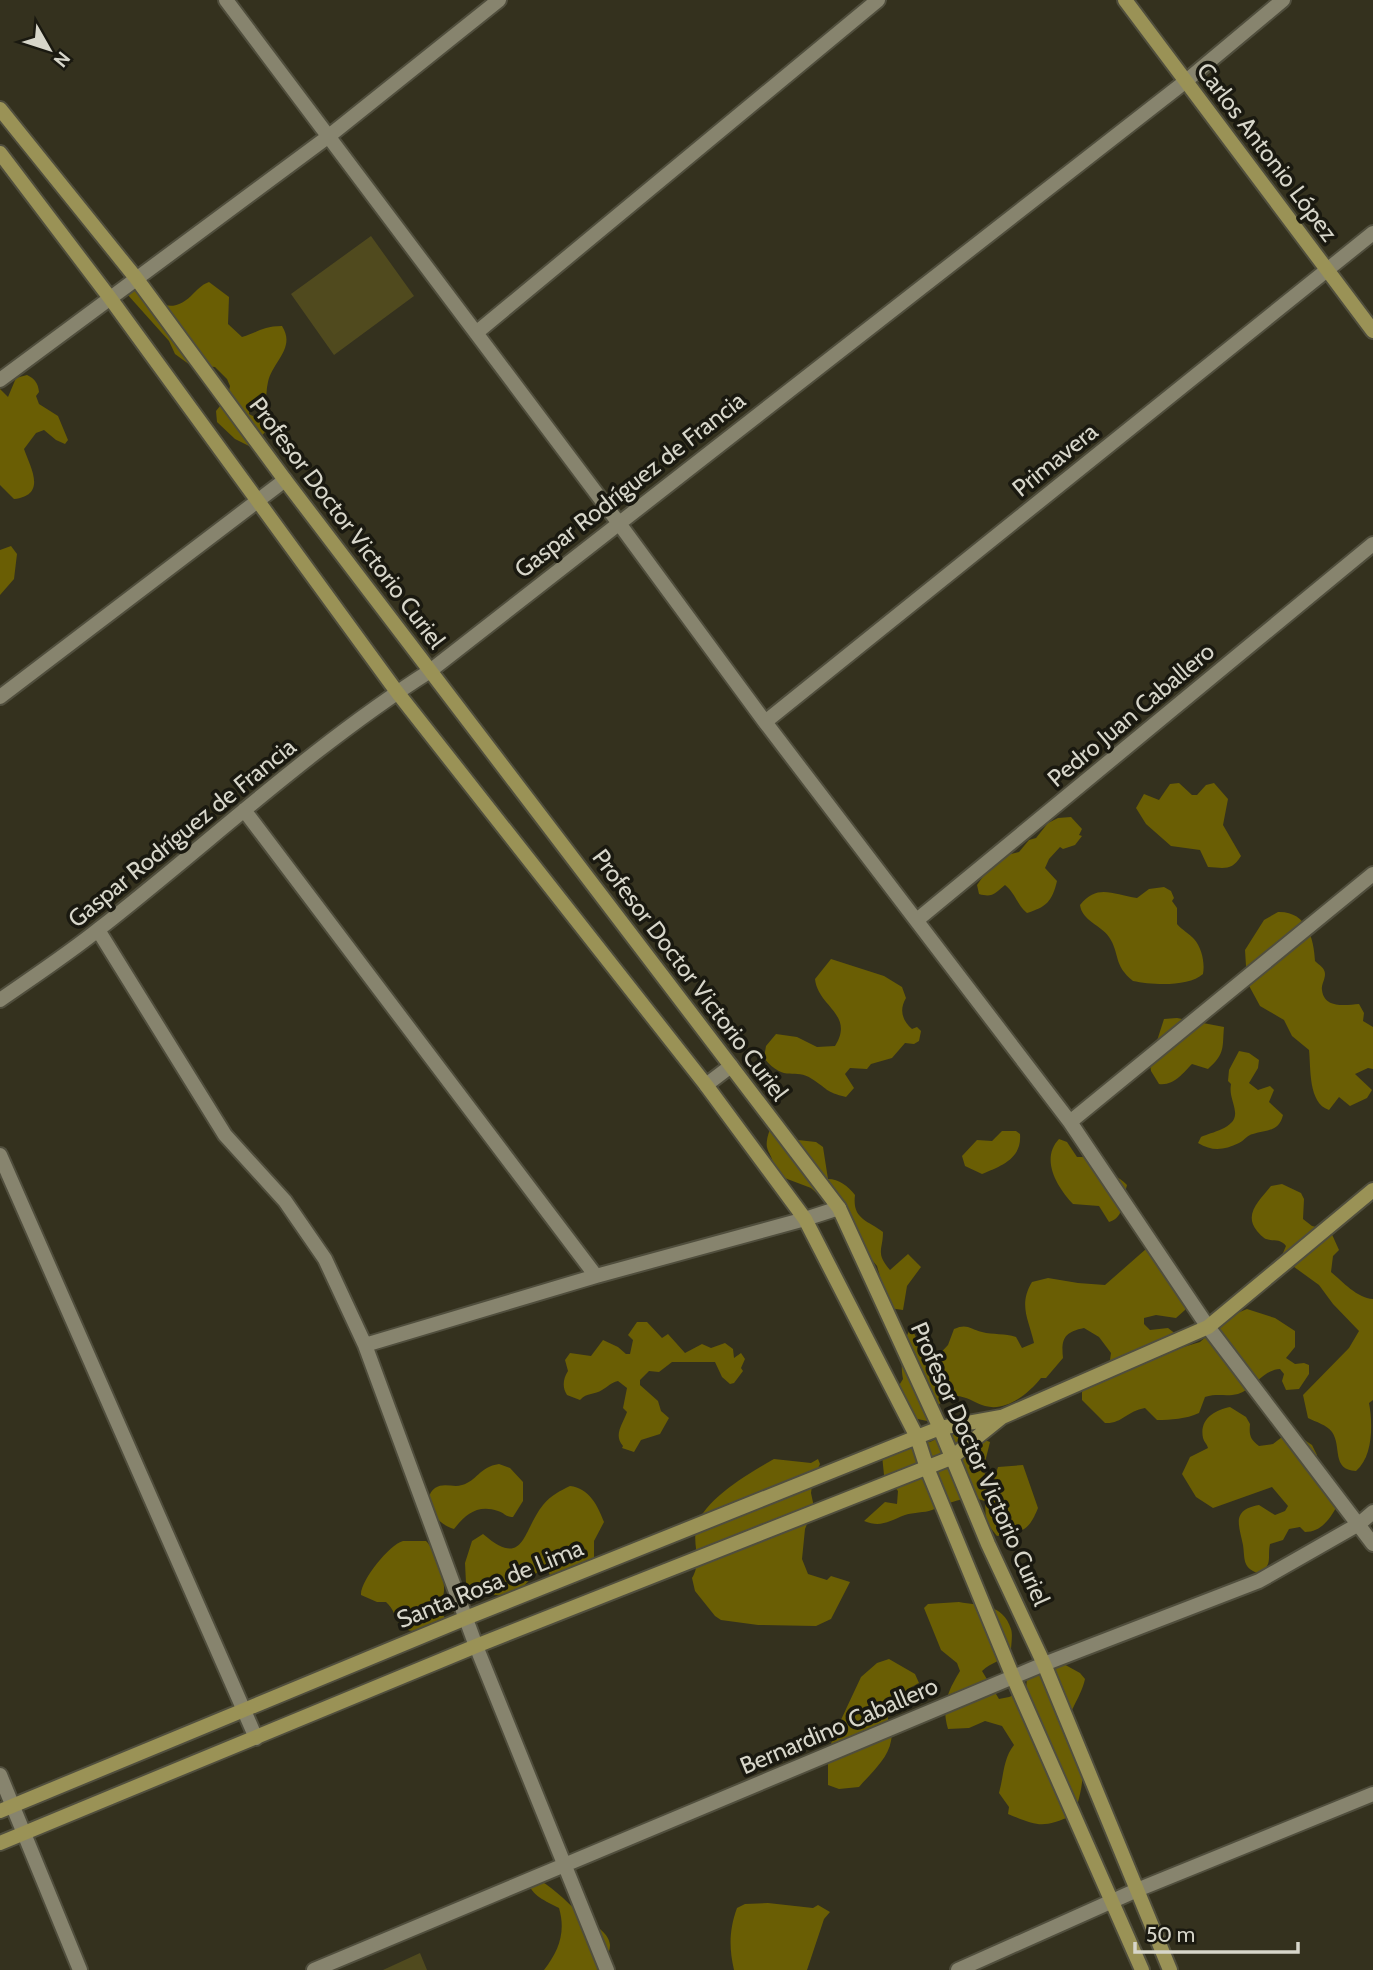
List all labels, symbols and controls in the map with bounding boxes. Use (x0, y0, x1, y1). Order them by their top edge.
north arrow (14, 14, 84, 84)
text: N (49, 47, 75, 72)
street label: Carlos Antonio López (1191, 57, 1344, 247)
street label: Gaspar Rodríguez de Francia (509, 385, 751, 584)
street label: Profesor Doctor Victorio Curiel (243, 391, 452, 654)
street label: Primavera (1006, 416, 1103, 503)
street label: Pedro Juan Caballero (1041, 636, 1220, 793)
street label: Gaspar Rodríguez de Francia (62, 732, 302, 933)
street label: Profesor Doctor Victorio Curiel (586, 843, 795, 1106)
street label: Profesor Doctor Victorio Curiel (905, 1318, 1056, 1610)
street label: Santa Rosa de Lima (392, 1533, 588, 1634)
street label: Bernardino Caballero (736, 1671, 942, 1780)
scale bar (1135, 1910, 1298, 1954)
text: 50 m (1146, 1922, 1195, 1947)

